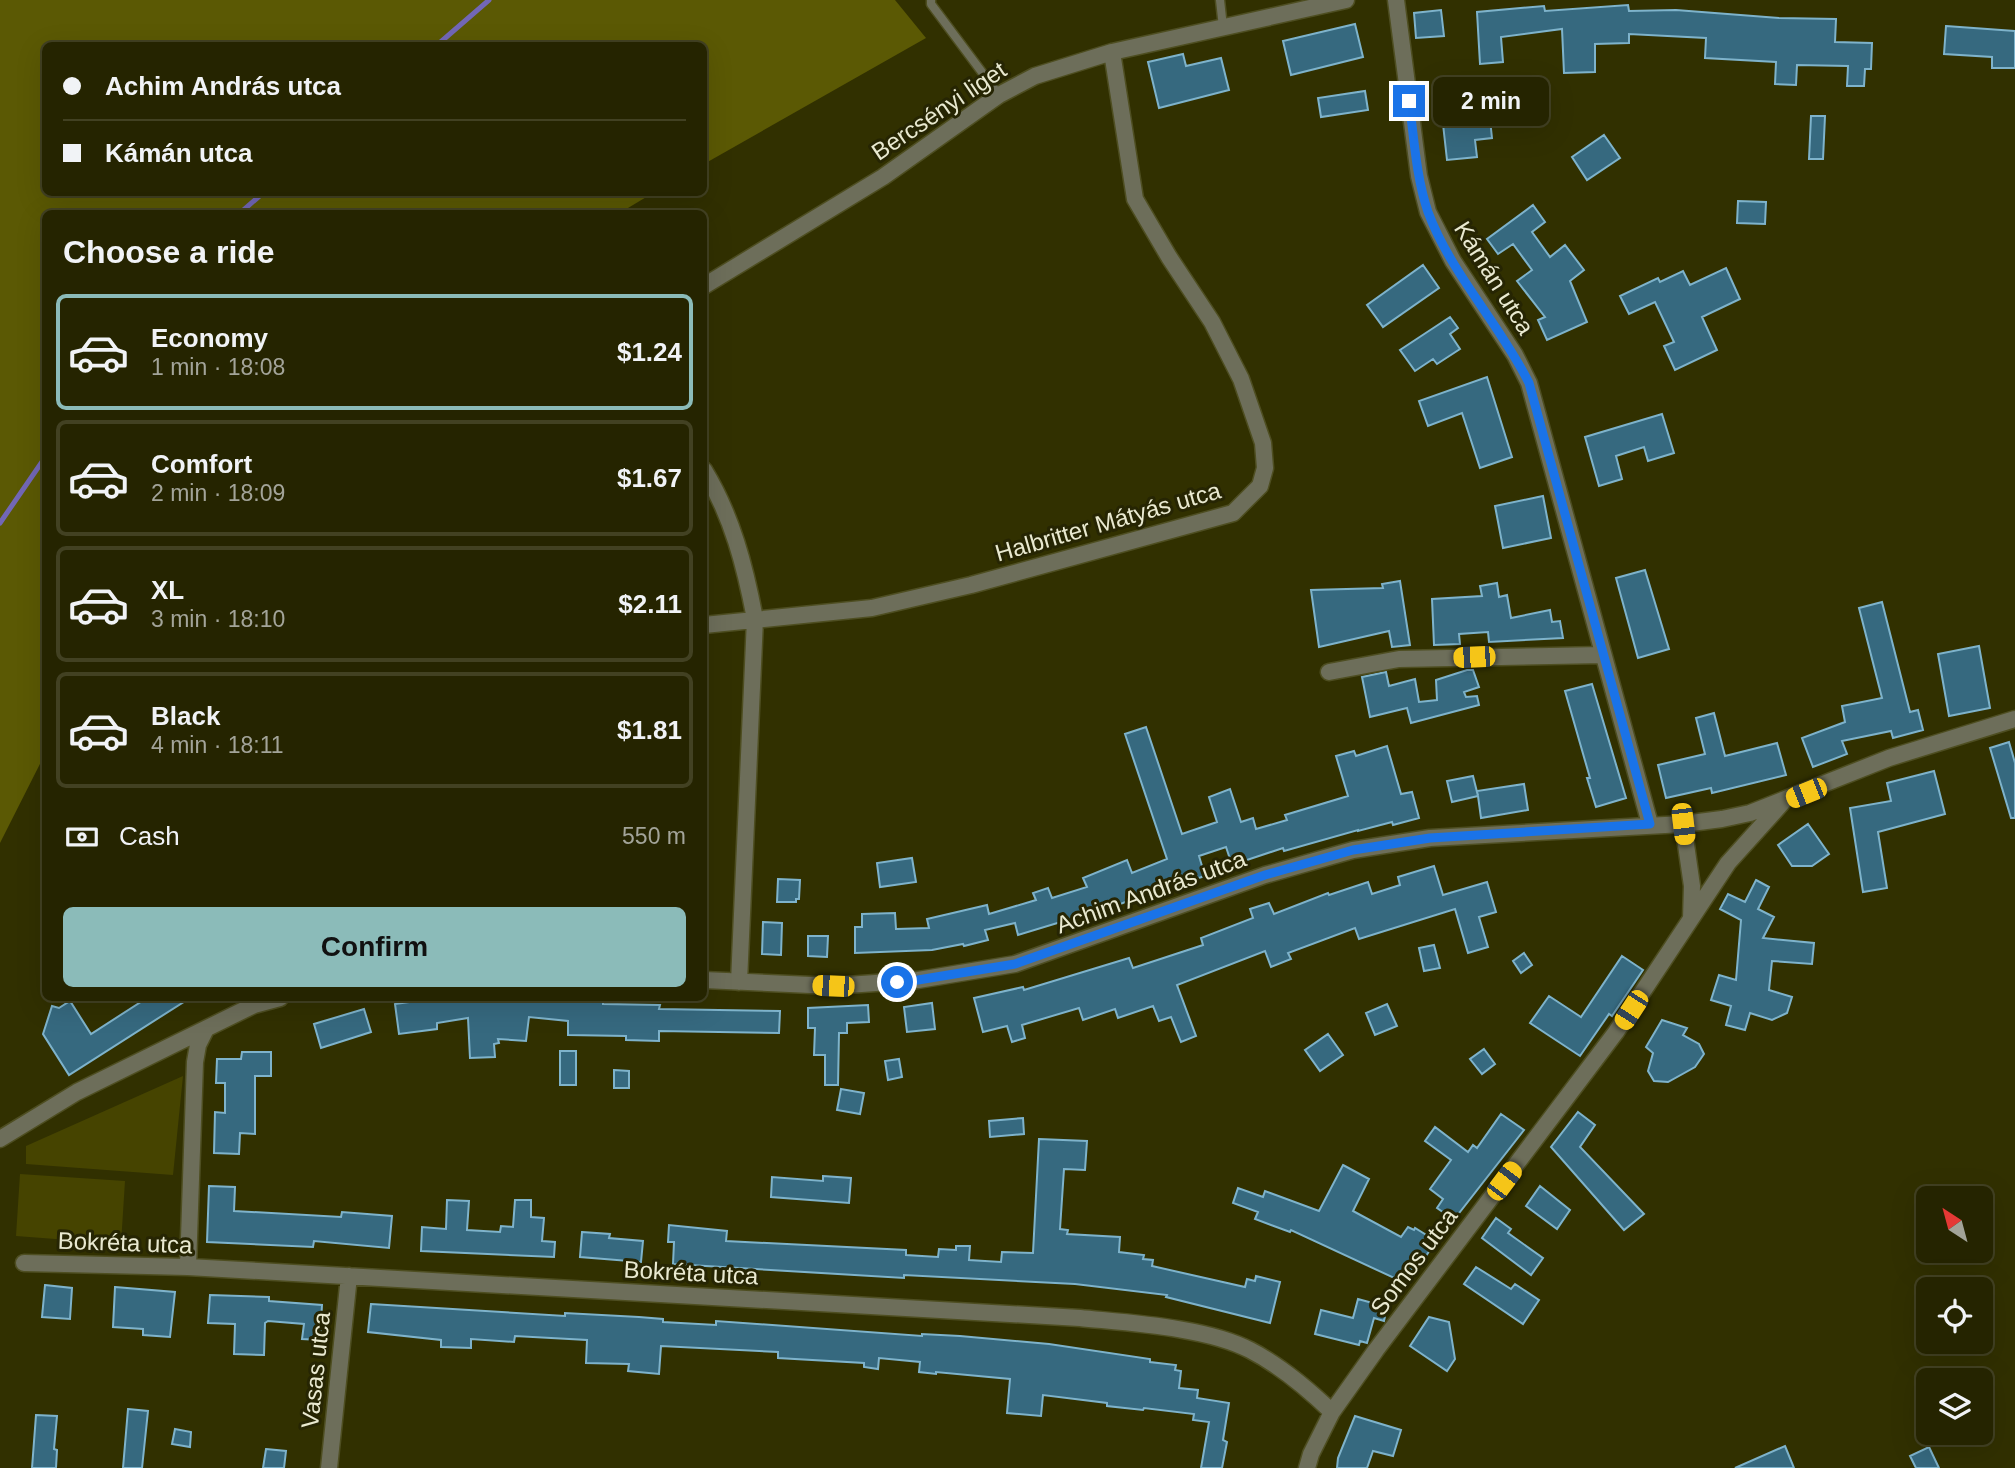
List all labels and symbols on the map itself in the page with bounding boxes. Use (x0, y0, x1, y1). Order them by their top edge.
street label: Bercsényi liget (866, 56, 1011, 165)
callout: 2 min (1434, 76, 1549, 126)
route end (1393, 85, 1425, 117)
street label: Kámán utca (1449, 216, 1540, 340)
street label: Halbritter Mátyás utca (992, 476, 1224, 567)
car (1453, 646, 1496, 668)
car (1783, 775, 1830, 811)
car (1671, 802, 1696, 846)
street label: Achim András utca (1052, 844, 1250, 938)
route start (881, 966, 913, 998)
car (812, 975, 855, 997)
car (1611, 987, 1652, 1033)
car (1483, 1158, 1526, 1204)
north arrow (1916, 1186, 1993, 1264)
street label: Somos utca (1365, 1202, 1463, 1320)
street label: Bokréta utca (57, 1227, 193, 1258)
street label: Bokréta utca (623, 1255, 760, 1290)
street label: Vasas utca (296, 1310, 335, 1430)

